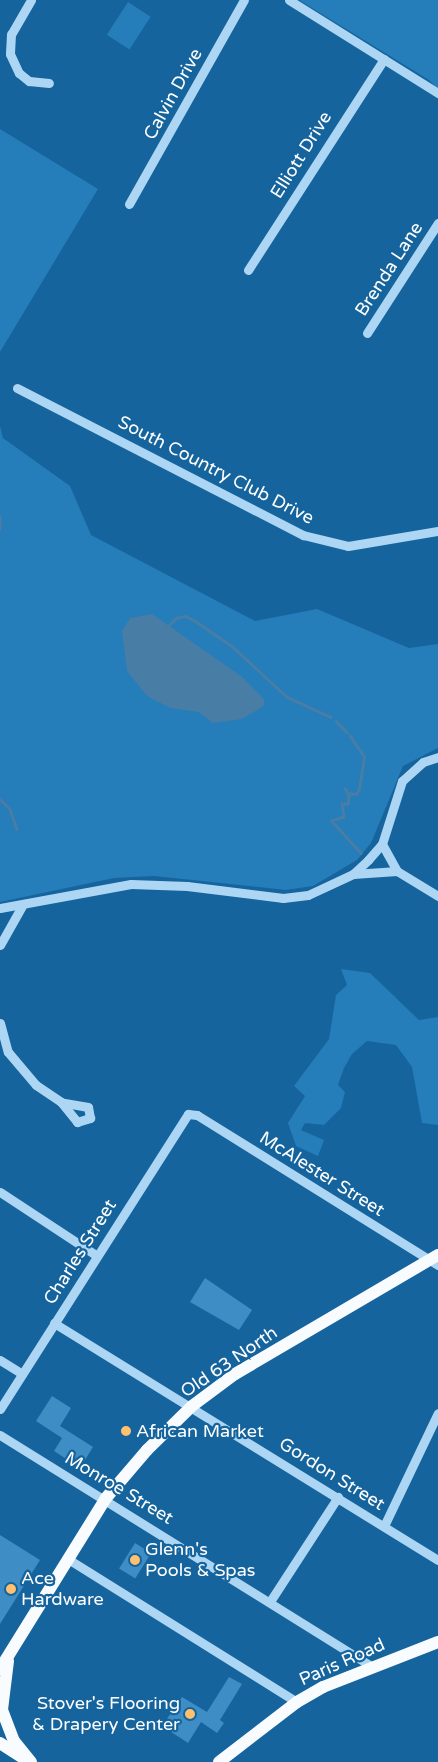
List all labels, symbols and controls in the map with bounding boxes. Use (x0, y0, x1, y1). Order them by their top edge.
street label: Calvin Drive (139, 45, 207, 143)
street label: Elliott Drive (266, 107, 336, 203)
street label: Brenda Lane (351, 218, 427, 320)
street label: South Country Club Drive (114, 411, 318, 529)
street label: McAlester Street (256, 1127, 388, 1221)
street label: Charles Street (39, 1195, 121, 1309)
street label: Old 63 North (176, 1322, 282, 1402)
place label: African Market (136, 1420, 264, 1442)
marker: African Market (120, 1425, 132, 1437)
street label: Gordon Street (275, 1433, 389, 1515)
street label: Monroe Street (61, 1447, 177, 1529)
place label: Glenn's Pools & Spas (145, 1539, 255, 1582)
marker: Glenn's Pools & Spas (129, 1554, 141, 1566)
place label: Ace Hardware (21, 1568, 104, 1610)
marker: Ace Hardware (5, 1583, 17, 1595)
street label: Paris Road (296, 1633, 388, 1691)
place label: Stover's Flooring & Drapery Center (32, 1693, 180, 1736)
marker: Stover's Flooring & Drapery Center (184, 1708, 196, 1720)

